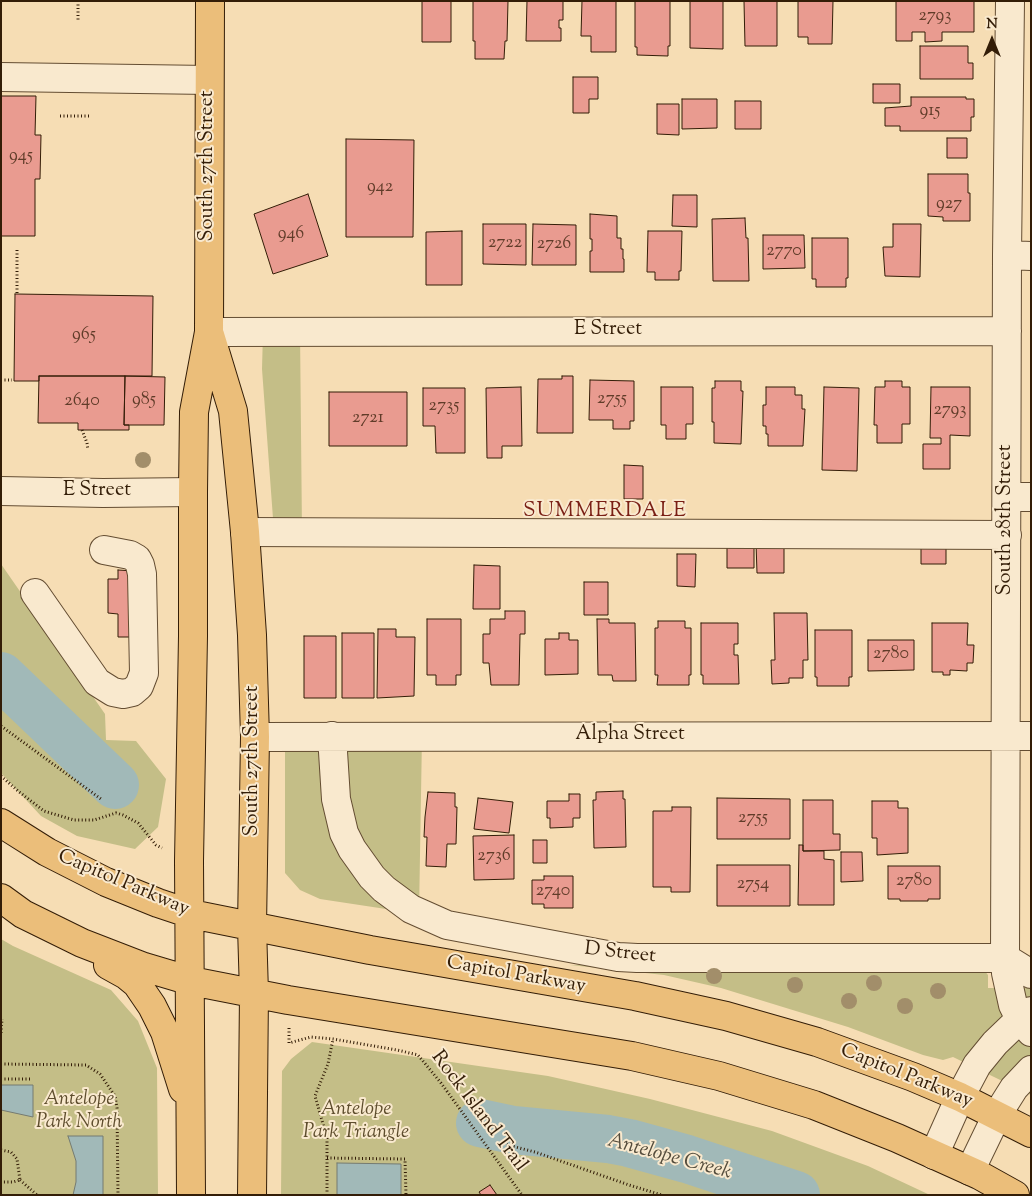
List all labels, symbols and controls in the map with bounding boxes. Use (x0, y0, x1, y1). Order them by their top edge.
house number: 2793 (918, 6, 952, 28)
north arrow (967, 15, 1017, 65)
text: N (986, 15, 998, 35)
street label: South 27th Street (197, 90, 221, 242)
house number: 915 (919, 101, 941, 123)
house number: 945 (9, 146, 33, 168)
house number: 942 (367, 177, 393, 199)
house number: 927 (936, 194, 962, 216)
house number: 946 (278, 224, 304, 246)
house number: 2722 (488, 233, 522, 255)
house number: 2726 (537, 234, 571, 256)
house number: 2770 (766, 241, 802, 263)
street label: E Street (574, 319, 642, 343)
house number: 965 (72, 325, 96, 347)
house number: 2755 (597, 389, 627, 411)
house number: 985 (132, 390, 156, 412)
house number: 2640 (64, 391, 100, 413)
house number: 2735 (429, 396, 459, 418)
house number: 2793 (933, 400, 967, 422)
house number: 2721 (352, 408, 384, 430)
street label: South 28th Street (995, 444, 1019, 596)
street label: E Street (63, 480, 131, 504)
district label: SUMMERDALE (522, 499, 688, 525)
house number: 2780 (873, 644, 909, 666)
street label: South 27th Street (242, 685, 266, 837)
street label: Alpha Street (575, 724, 685, 748)
house number: 2755 (738, 808, 768, 830)
street label: Capitol Parkway (54, 845, 192, 923)
house number: 2736 (477, 846, 511, 868)
house number: 2780 (896, 871, 932, 893)
house number: 2754 (737, 874, 769, 896)
house number: 2740 (536, 881, 570, 903)
street label: D Street (583, 938, 657, 970)
street label: Capitol Parkway (445, 952, 587, 1000)
street label: Capitol Parkway (836, 1040, 976, 1114)
street label: Rock Island Trail (425, 1047, 531, 1177)
park label: Antelope Park North (36, 1089, 122, 1136)
park label: Antelope Park Triangle (303, 1099, 409, 1146)
water label: Antelope Creek (604, 1129, 734, 1187)

